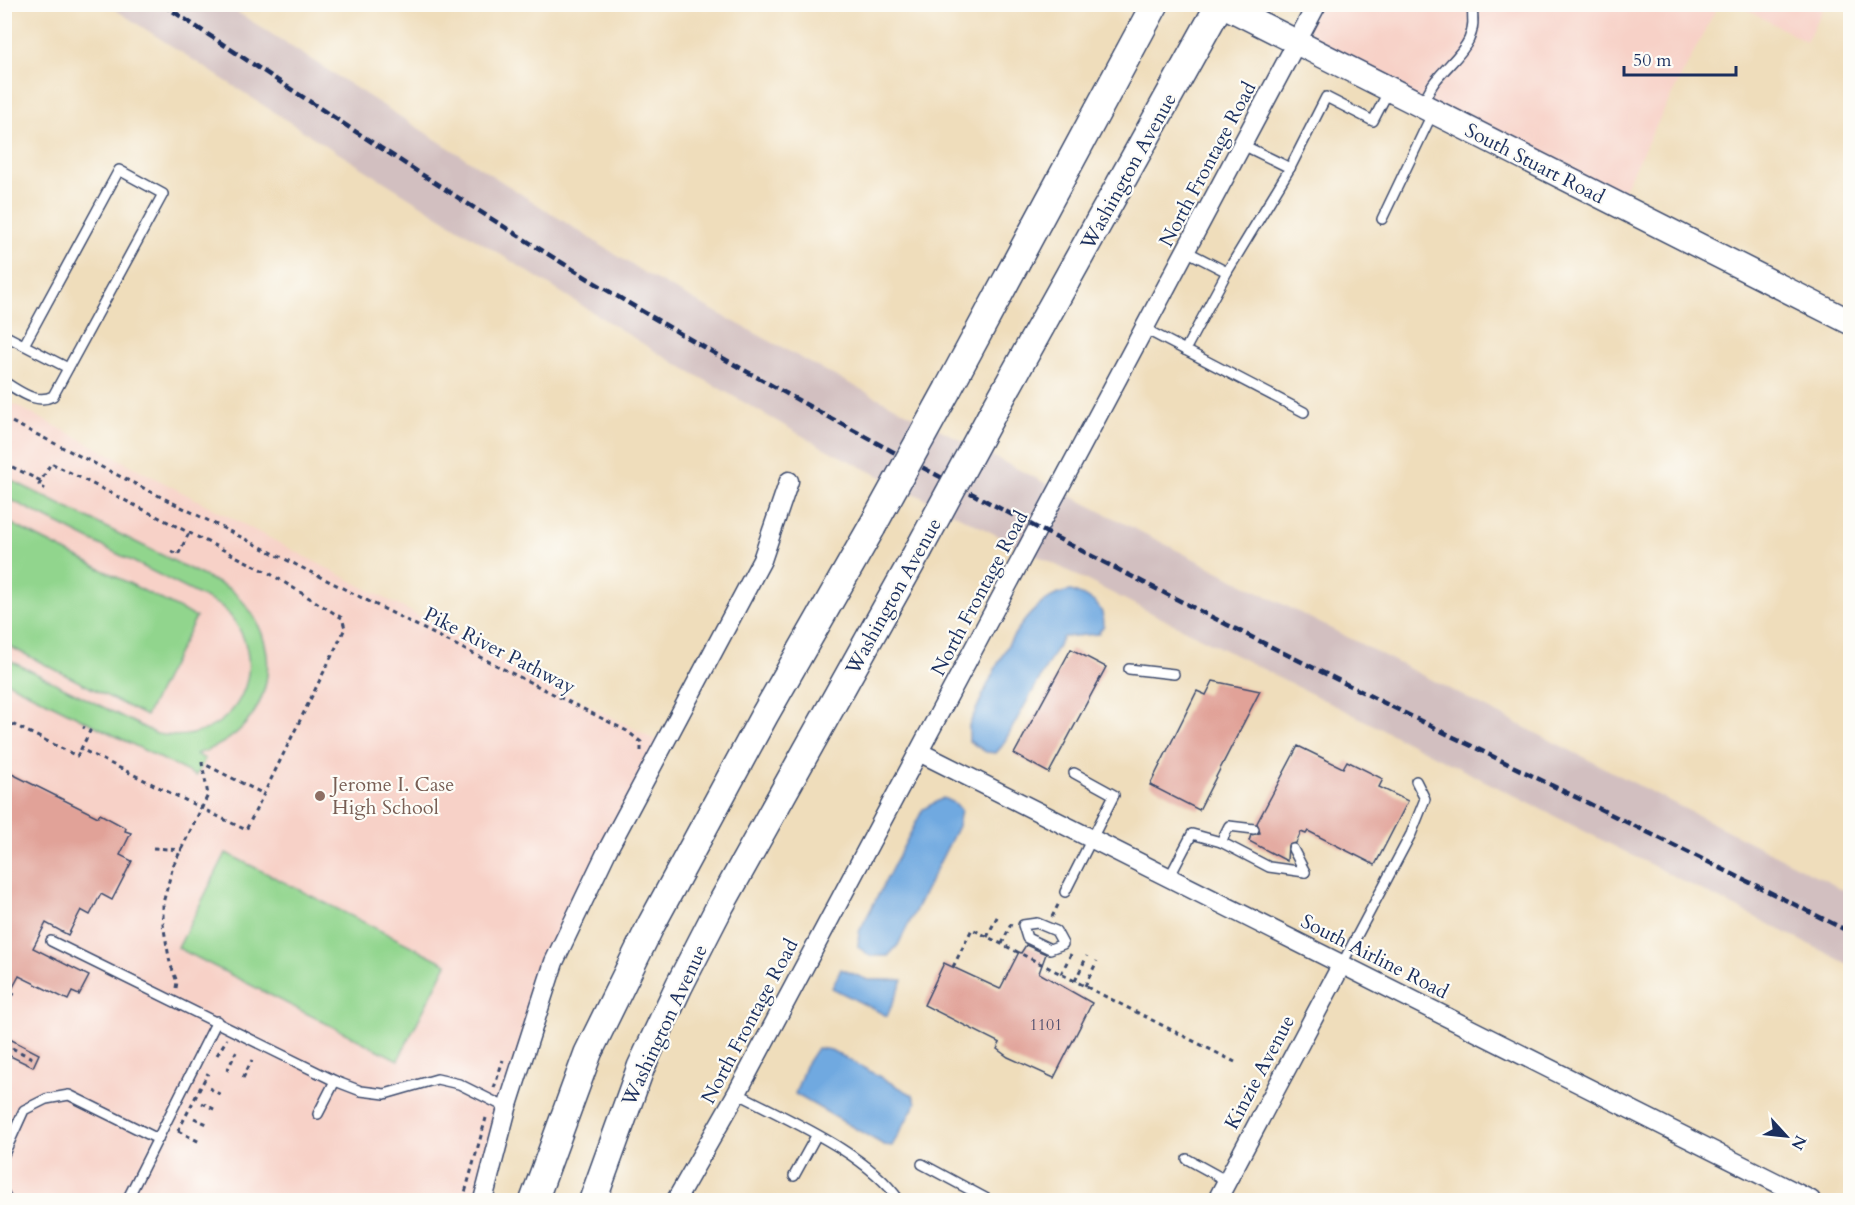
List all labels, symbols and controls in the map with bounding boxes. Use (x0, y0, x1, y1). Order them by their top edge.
scale bar (1624, 39, 1736, 77)
text: 50 m (1633, 48, 1672, 73)
street label: North Frontage Road (1152, 77, 1263, 251)
street label: Washington Avenue (1074, 88, 1183, 255)
street label: South Stuart Road (1460, 117, 1610, 210)
street label: North Frontage Road (924, 506, 1035, 680)
street label: Washington Avenue (839, 513, 948, 680)
street label: Pike River Pathway (419, 601, 581, 701)
place label: Jerome I. Case High School (329, 771, 454, 821)
marker: Jerome I. Case High School (313, 789, 327, 803)
street label: South Airline Road (1296, 908, 1453, 1005)
street label: North Frontage Road (694, 934, 805, 1108)
street label: Washington Avenue (615, 940, 714, 1111)
street label: Kinzie Avenue (1218, 1010, 1301, 1134)
house number: 1101 (1030, 1014, 1062, 1036)
north arrow (1756, 1106, 1816, 1166)
text: N (1785, 1131, 1811, 1154)

